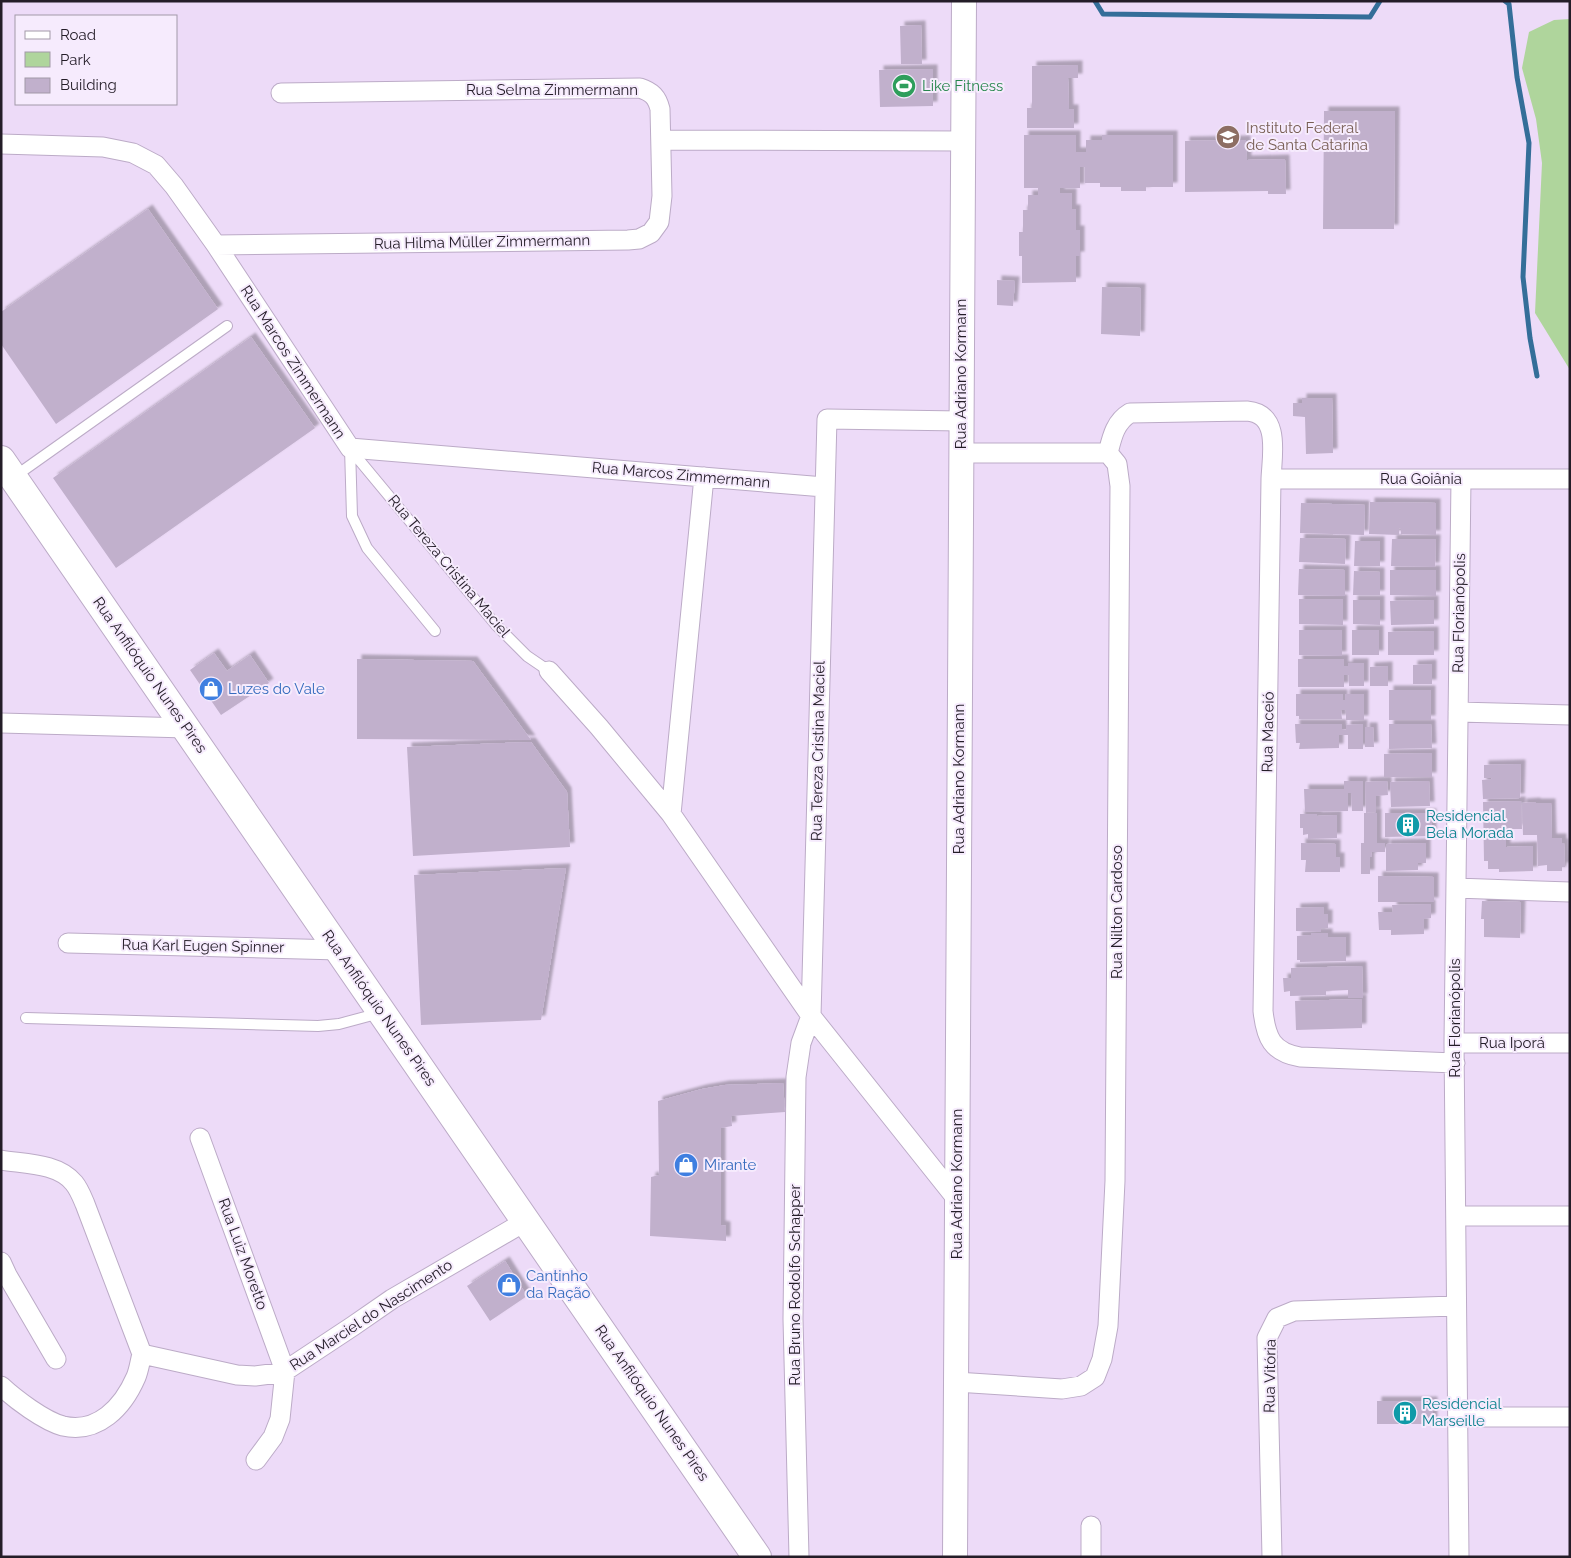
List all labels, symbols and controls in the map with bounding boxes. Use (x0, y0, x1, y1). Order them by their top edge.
legend (15, 15, 178, 105)
text: Road (60, 26, 96, 44)
text: Park (60, 51, 91, 69)
sports icon: Like Fitness (891, 73, 917, 99)
text: Building (60, 76, 117, 94)
place label: Like Fitness (922, 77, 1003, 95)
street label: Rua Selma Zimmermann (466, 81, 638, 99)
place label: Instituto Federal de Santa Catarina (1246, 119, 1368, 154)
school or university icon: Instituto Federal de Santa Catarina (1215, 124, 1241, 150)
street label: Rua Hilma Müller Zimmermann (374, 231, 590, 253)
street label: Rua Marcos Zimmermann (237, 282, 349, 442)
street label: Rua Adriano Kormann (952, 299, 970, 449)
street label: Rua Marcos Zimmermann (591, 458, 771, 492)
street label: Rua Goiânia (1380, 470, 1462, 488)
street label: Rua Tereza Cristina Maciel (384, 491, 514, 642)
street label: Rua Florianópolis (1449, 553, 1469, 673)
street label: Rua Anfilóquio Nunes Pires (89, 593, 211, 757)
street label: Rua Tereza Cristina Maciel (807, 660, 829, 841)
shop icon: Luzes do Vale (198, 676, 224, 702)
place label: Luzes do Vale (228, 680, 325, 698)
street label: Rua Maceió (1258, 691, 1278, 773)
street label: Rua Adriano Kormann (950, 704, 968, 854)
place label: Residencial Bela Morada (1426, 807, 1514, 842)
building icon: Residencial Bela Morada (1395, 812, 1421, 838)
street label: Rua Nilton Cardoso (1108, 845, 1126, 979)
street label: Rua Anfilóquio Nunes Pires (318, 926, 440, 1090)
street label: Rua Karl Eugen Spinner (121, 936, 285, 956)
street label: Rua Florianópolis (1446, 958, 1464, 1078)
street label: Rua Iporá (1479, 1034, 1545, 1052)
street label: Rua Adriano Kormann (948, 1109, 966, 1259)
shop icon: Mirante (673, 1152, 699, 1178)
place label: Mirante (704, 1156, 756, 1174)
street label: Rua Bruno Rodolfo Schapper (786, 1184, 804, 1386)
street label: Rua Luiz Moretto (214, 1196, 272, 1312)
street label: Rua Marciel do Nascimento (286, 1256, 456, 1374)
place label: Cantinho da Ração (526, 1267, 591, 1302)
shop icon: Cantinho da Ração (496, 1272, 522, 1298)
street label: Rua Anfilóquio Nunes Pires (591, 1321, 713, 1485)
street label: Rua Vitória (1260, 1339, 1280, 1413)
place label: Residencial Marseille (1422, 1395, 1502, 1430)
building icon: Residencial Marseille (1392, 1400, 1418, 1426)

